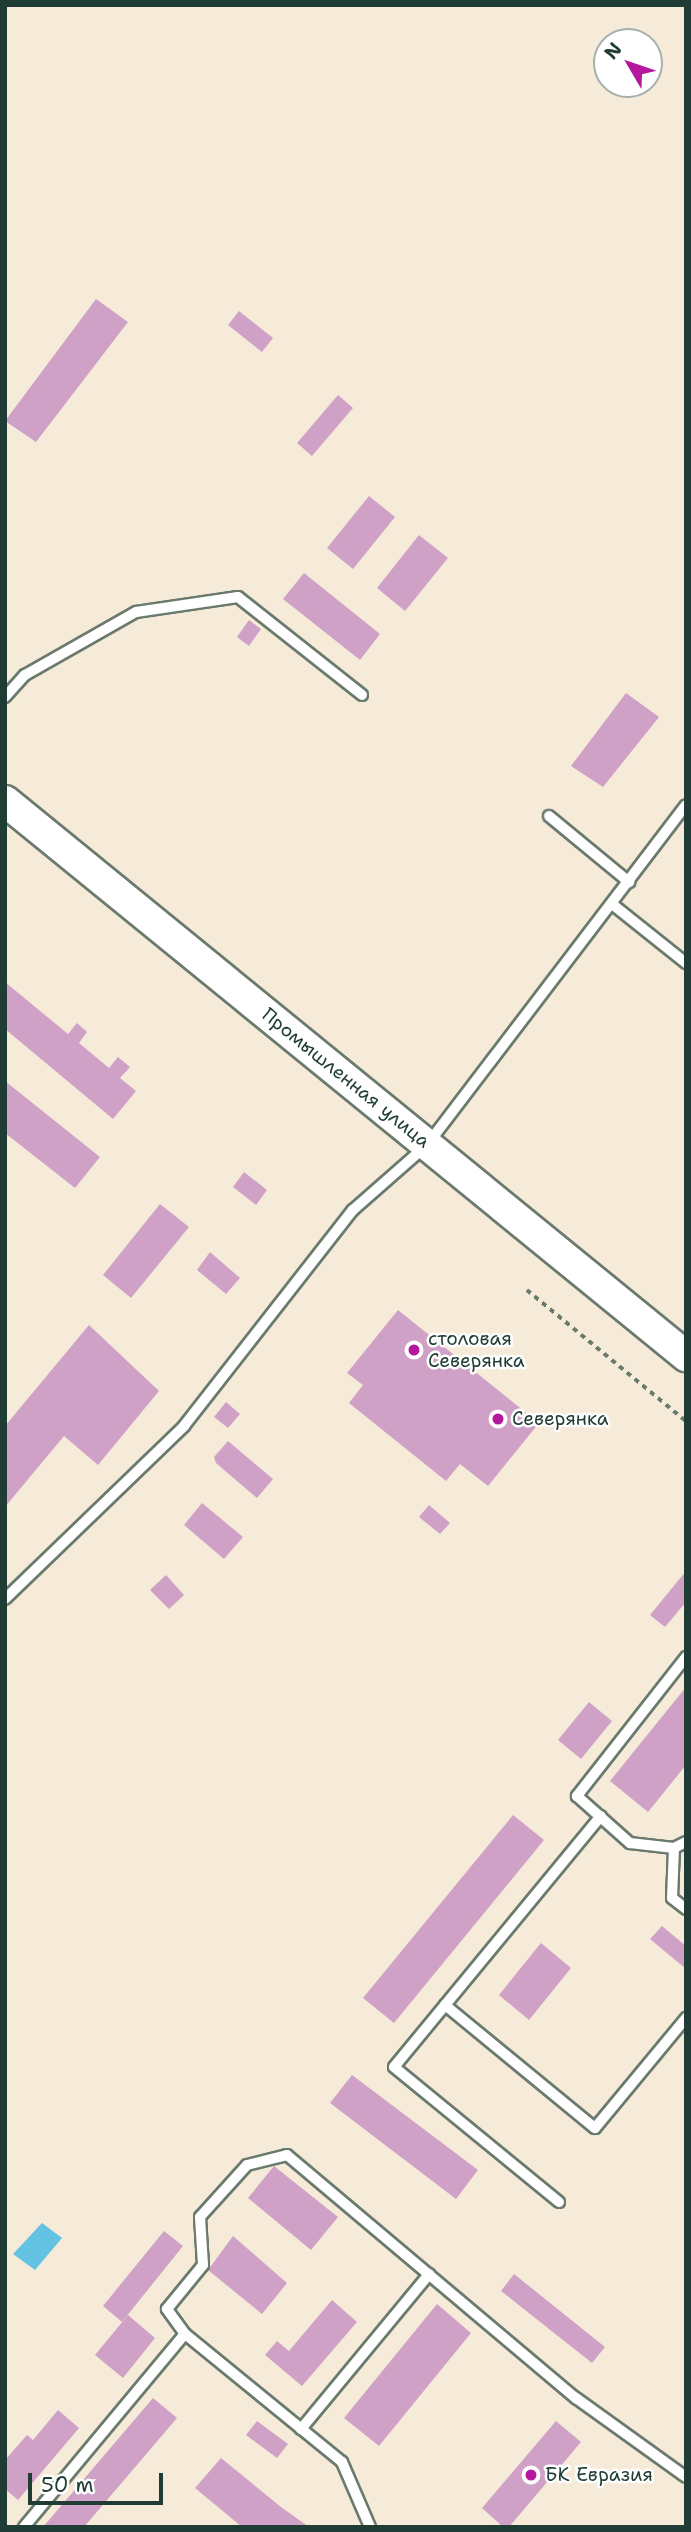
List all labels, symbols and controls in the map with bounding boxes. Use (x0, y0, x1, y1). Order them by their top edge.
north arrow (593, 28, 663, 98)
text: N (598, 37, 627, 64)
street label: Промышленная улица (257, 1003, 435, 1153)
place label: столовая Северянка (428, 1328, 525, 1372)
marker: столовая Северянка (406, 1342, 422, 1358)
place label: Северянка (512, 1408, 609, 1430)
marker: Северянка (490, 1411, 506, 1427)
scale bar (32, 2458, 166, 2502)
place label: БК Евразия (545, 2464, 653, 2486)
marker: БК Евразия (523, 2467, 539, 2483)
text: 50 m (41, 2471, 94, 2499)

